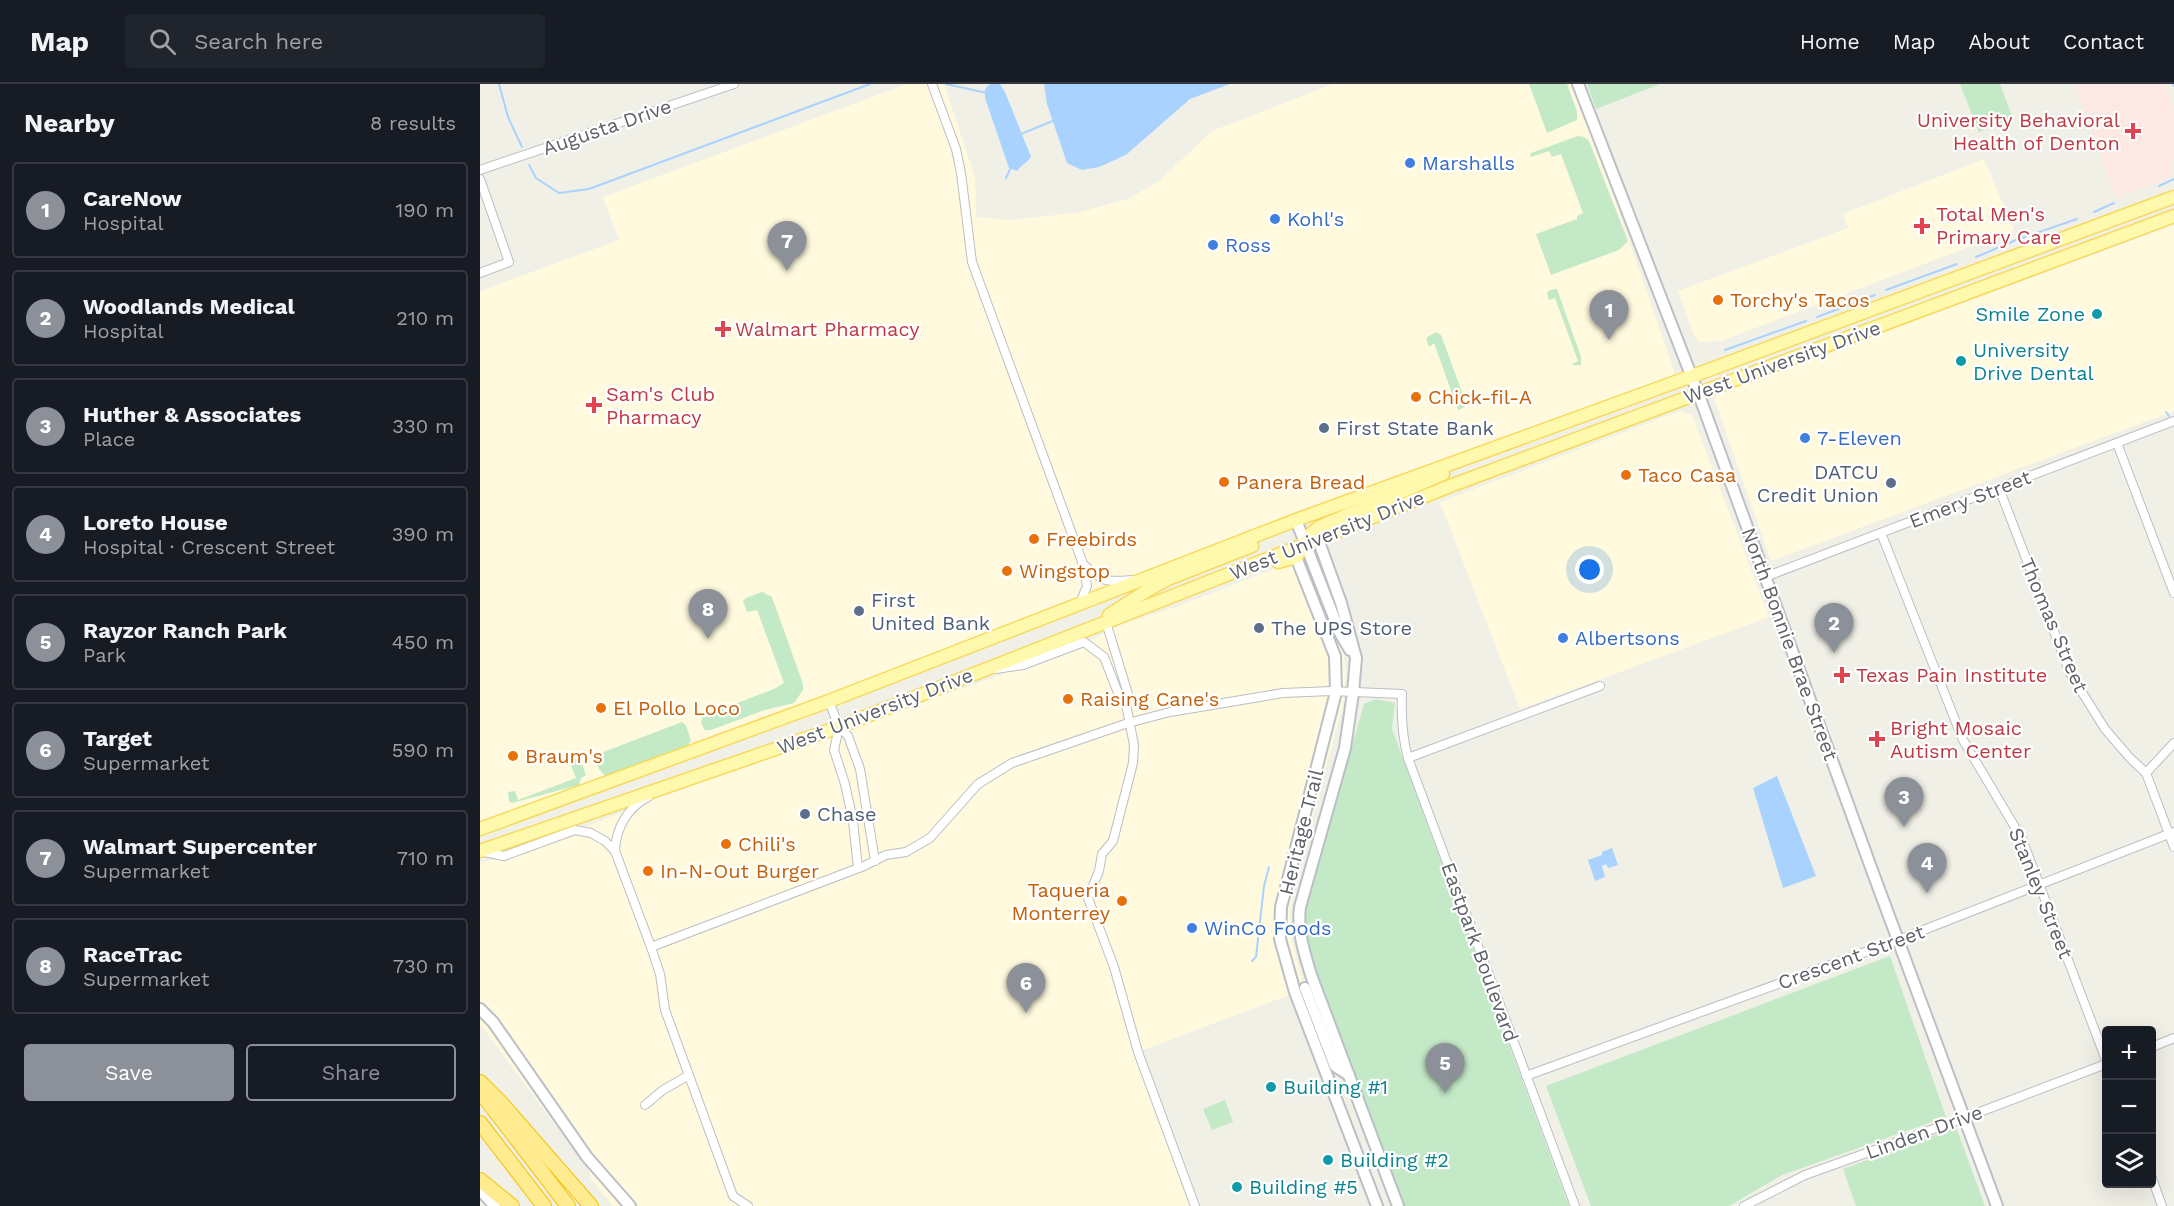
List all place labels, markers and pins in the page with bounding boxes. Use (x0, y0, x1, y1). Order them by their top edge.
place label: University Behavioral Health of Denton (1917, 108, 2120, 155)
marker: University Behavioral Health of Denton (2124, 122, 2142, 140)
place label: Marshalls (1422, 151, 1515, 175)
marker: Marshalls (1403, 156, 1417, 170)
place label: Total Men's Primary Care (1936, 202, 2061, 249)
place label: Kohl's (1287, 207, 1344, 231)
marker: Kohl's (1268, 212, 1282, 226)
marker: Total Men's Primary Care (1913, 217, 1931, 235)
pin: 7 (768, 222, 806, 271)
place label: Ross (1225, 233, 1271, 257)
marker: Ross (1206, 238, 1220, 252)
place label: Torchy's Tacos (1730, 288, 1870, 312)
pin: 1 (1590, 290, 1628, 340)
marker: Torchy's Tacos (1711, 293, 1725, 307)
place label: Smile Zone (1975, 302, 2085, 326)
marker: Smile Zone (2090, 307, 2104, 321)
place label: Walmart Pharmacy (735, 317, 920, 341)
marker: Walmart Pharmacy (716, 322, 730, 336)
place label: University Drive Dental (1973, 338, 2094, 385)
marker: University Drive Dental (1954, 354, 1968, 368)
place label: Sam's Club Pharmacy (606, 382, 715, 429)
place label: Chick-fil-A (1428, 385, 1532, 409)
marker: Chick-fil-A (1409, 390, 1423, 404)
marker: Sam's Club Pharmacy (587, 398, 601, 412)
place label: First State Bank (1336, 416, 1494, 440)
marker: First State Bank (1317, 421, 1331, 435)
place label: 7-Eleven (1817, 426, 1902, 450)
marker: 7-Eleven (1798, 431, 1812, 445)
place label: DATCU Credit Union (1757, 460, 1879, 507)
place label: Taco Casa (1638, 463, 1736, 487)
marker: Taco Casa (1619, 468, 1633, 482)
place label: Panera Bread (1236, 470, 1365, 494)
marker: Panera Bread (1217, 475, 1231, 489)
marker: DATCU Credit Union (1884, 476, 1898, 490)
place label: Freebirds (1046, 527, 1137, 551)
marker: Freebirds (1027, 532, 1041, 546)
place label: Wingstop (1019, 559, 1110, 583)
marker: Wingstop (1000, 564, 1014, 578)
place label: First United Bank (871, 588, 990, 635)
pin: 8 (688, 590, 728, 639)
marker: First United Bank (852, 604, 866, 618)
pin: 2 (1814, 604, 1854, 653)
place label: The UPS Store (1271, 616, 1412, 640)
marker: The UPS Store (1252, 621, 1266, 635)
place label: Albertsons (1575, 626, 1680, 650)
marker: Albertsons (1556, 631, 1570, 645)
place label: Texas Pain Institute (1856, 663, 2047, 687)
marker: Texas Pain Institute (1833, 666, 1851, 684)
place label: Raising Cane's (1080, 687, 1219, 711)
marker: Raising Cane's (1061, 692, 1075, 706)
place label: El Pollo Loco (613, 696, 740, 720)
marker: El Pollo Loco (594, 701, 608, 715)
place label: Bright Mosaic Autism Center (1890, 716, 2031, 763)
marker: Bright Mosaic Autism Center (1868, 730, 1886, 748)
place label: Braum's (525, 744, 603, 768)
marker: Braum's (506, 749, 520, 763)
pin: 3 (1884, 778, 1924, 827)
place label: Chase (817, 802, 877, 826)
marker: Chase (798, 807, 812, 821)
place label: Chili's (738, 832, 796, 856)
marker: Chili's (719, 837, 733, 851)
pin: 4 (1908, 844, 1946, 893)
place label: In-N-Out Burger (660, 859, 819, 883)
marker: In-N-Out Burger (641, 864, 655, 878)
place label: Taqueria Monterrey (1012, 878, 1111, 925)
marker: Taqueria Monterrey (1115, 894, 1129, 908)
place label: WinCo Foods (1204, 916, 1332, 940)
marker: WinCo Foods (1185, 921, 1199, 935)
pin: 6 (1006, 964, 1046, 1013)
pin: 5 (1426, 1044, 1464, 1093)
place label: Building #1 (1283, 1075, 1388, 1099)
marker: Building #1 (1264, 1080, 1278, 1094)
place label: Building #2 (1340, 1148, 1449, 1172)
marker: Building #2 (1321, 1153, 1335, 1167)
place label: Building #5 (1249, 1175, 1358, 1199)
marker: Building #5 (1230, 1180, 1244, 1194)

